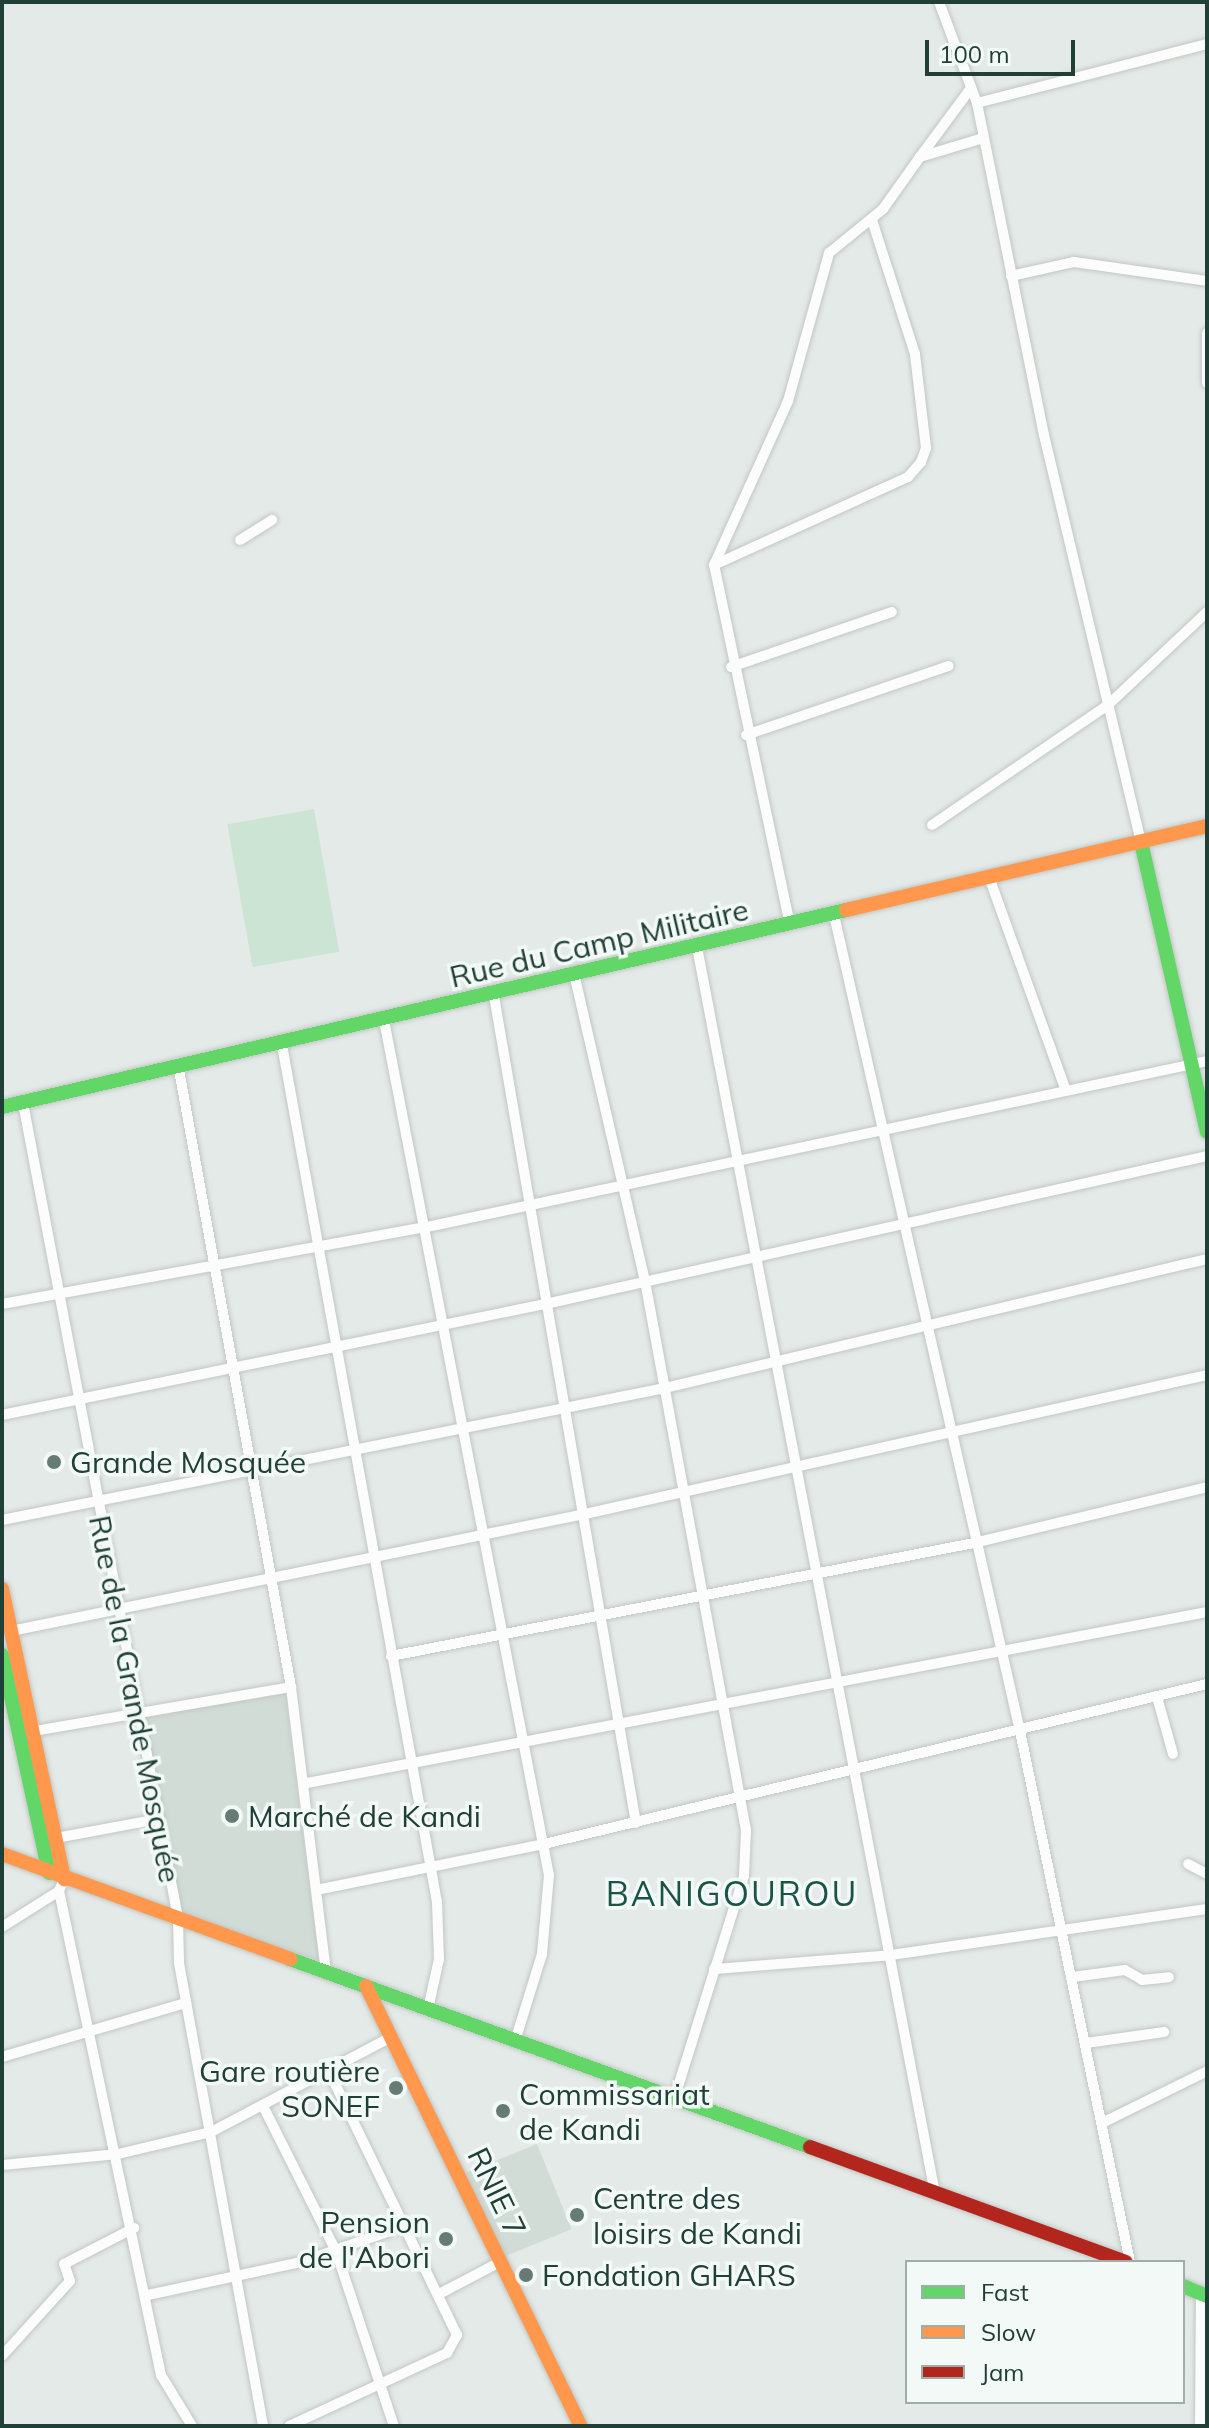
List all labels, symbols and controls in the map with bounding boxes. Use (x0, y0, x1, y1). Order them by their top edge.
scale bar (929, 24, 1079, 74)
text: 100 m (939, 39, 1010, 69)
street label: Rue du Camp Militaire (446, 891, 752, 995)
place label: Grande Mosquée (70, 1444, 306, 1480)
marker: Grande Mosquée (45, 1453, 63, 1471)
street label: Rue de la Grande Mosquée (82, 1512, 188, 1886)
place label: Marché de Kandi (248, 1798, 481, 1834)
marker: Marché de Kandi (223, 1807, 241, 1825)
district label: BANIGOUROU (606, 1874, 858, 1914)
place label: Gare routière SONEF (199, 2053, 380, 2124)
place label: Commissariat de Kandi (519, 2076, 710, 2146)
marker: Gare routière SONEF (387, 2079, 405, 2097)
marker: Commissariat de Kandi (494, 2102, 512, 2120)
street label: RNIE 7 (460, 2142, 534, 2242)
place label: Centre des loisirs de Kandi (593, 2180, 802, 2250)
place label: Pension de l'Abori (299, 2204, 430, 2274)
marker: Centre des loisirs de Kandi (568, 2206, 586, 2224)
marker: Pension de l'Abori (437, 2230, 455, 2248)
place label: Fondation GHARS (542, 2257, 796, 2293)
legend (905, 2260, 1185, 2404)
marker: Fondation GHARS (517, 2266, 535, 2284)
text: Fast (981, 2277, 1029, 2307)
text: Slow (981, 2317, 1036, 2347)
text: Jam (981, 2357, 1024, 2387)

